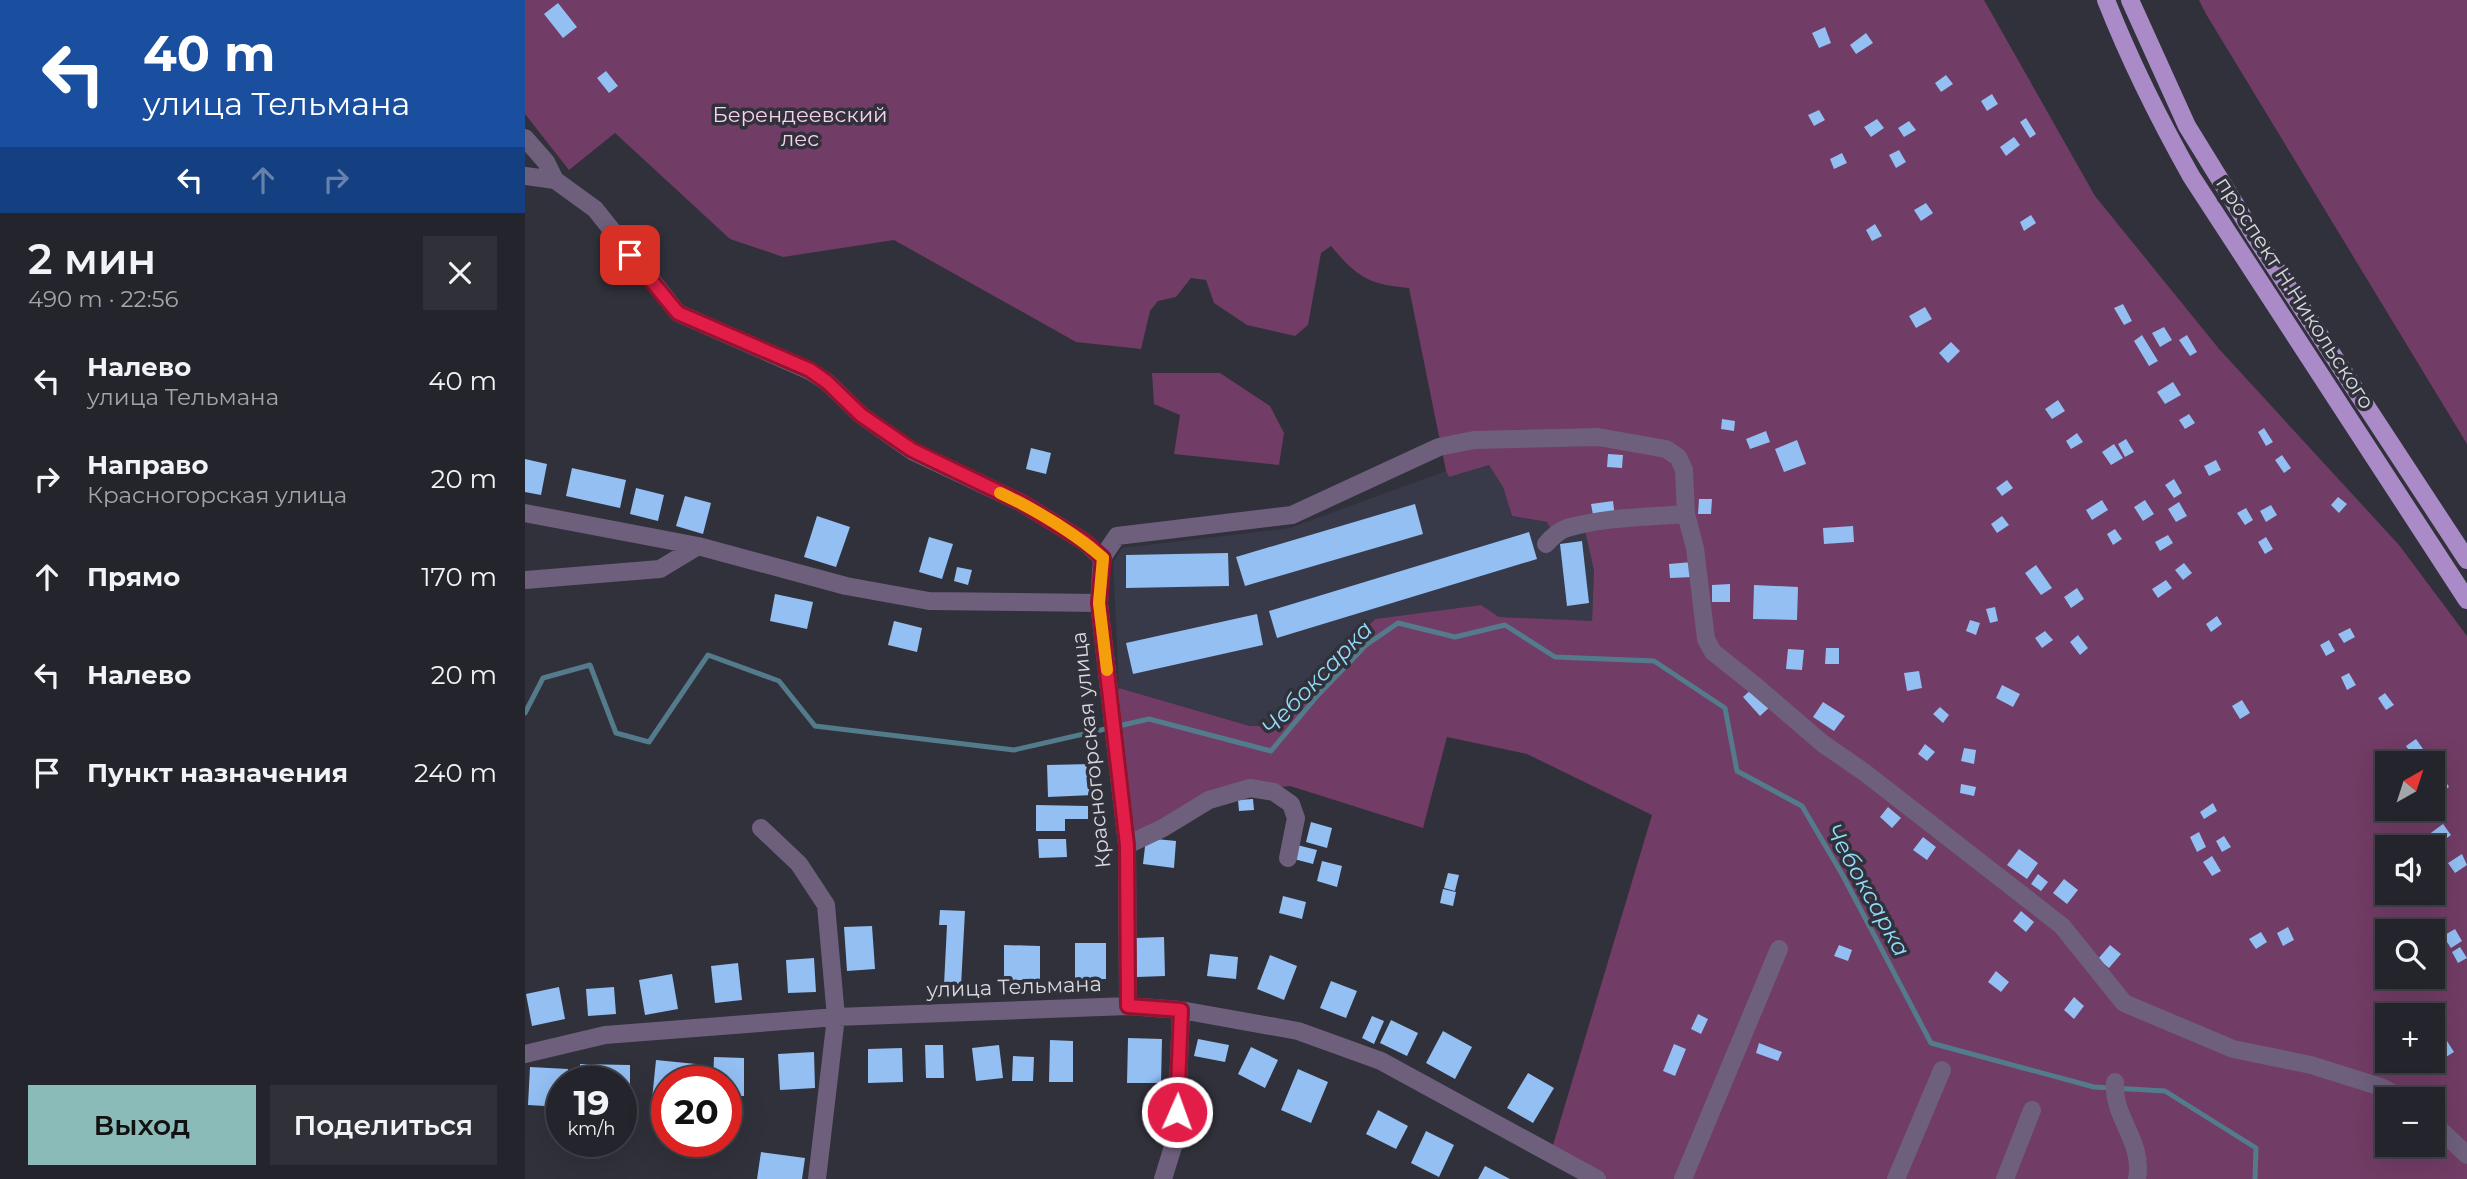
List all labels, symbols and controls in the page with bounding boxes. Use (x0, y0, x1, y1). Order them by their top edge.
text: 40 m (143, 24, 275, 83)
icon: left (28, 28, 119, 119)
text: улица Тельмана (143, 84, 410, 123)
park label: Берендеевский лес (712, 102, 888, 151)
icon: left (171, 161, 209, 199)
icon: ahead (244, 161, 282, 199)
icon: right (317, 161, 355, 199)
street label: проспект Н.Никольского (2211, 172, 2380, 413)
pin (600, 225, 660, 285)
text: 2 мин (28, 233, 156, 285)
button: close (423, 236, 497, 310)
icon: arrive (611, 236, 649, 274)
text: 490 m · 22:56 (28, 285, 179, 313)
text: Налево (87, 351, 191, 383)
icon: left (28, 362, 66, 400)
text: 40 m (428, 365, 497, 397)
text: улица Тельмана (87, 383, 279, 411)
text: Направо (87, 449, 208, 481)
icon: right (28, 460, 66, 498)
text: 20 m (431, 463, 497, 495)
text: Красногорская улица (87, 481, 347, 509)
icon: ahead (28, 558, 66, 596)
text: Прямо (87, 561, 180, 593)
text: 170 m (421, 561, 497, 593)
water label: Чебоксарка (1256, 615, 1378, 741)
street label: Красногорская улица (1066, 631, 1115, 869)
icon: left (28, 656, 66, 694)
text: Налево (87, 659, 191, 691)
text: 20 m (431, 659, 497, 691)
north arrow (2375, 751, 2445, 821)
map controls (2375, 751, 2445, 1157)
icon: arrive (28, 754, 66, 792)
text: Пункт назначения (87, 757, 348, 789)
text: 240 m (414, 757, 497, 789)
water label: Чебоксарка (1820, 819, 1916, 961)
button: sound (2375, 835, 2445, 905)
button: search (2375, 919, 2445, 989)
street label: улица Тельмана (925, 971, 1102, 1002)
button: + (2375, 1003, 2445, 1073)
speed limit sign: 20 (651, 1066, 742, 1157)
position arrow (1140, 1075, 1214, 1149)
text: 19 (573, 1081, 610, 1124)
button: Выход (28, 1085, 256, 1165)
button: Поделиться (270, 1085, 497, 1165)
button: − (2375, 1087, 2445, 1157)
text: km/h (567, 1118, 616, 1140)

